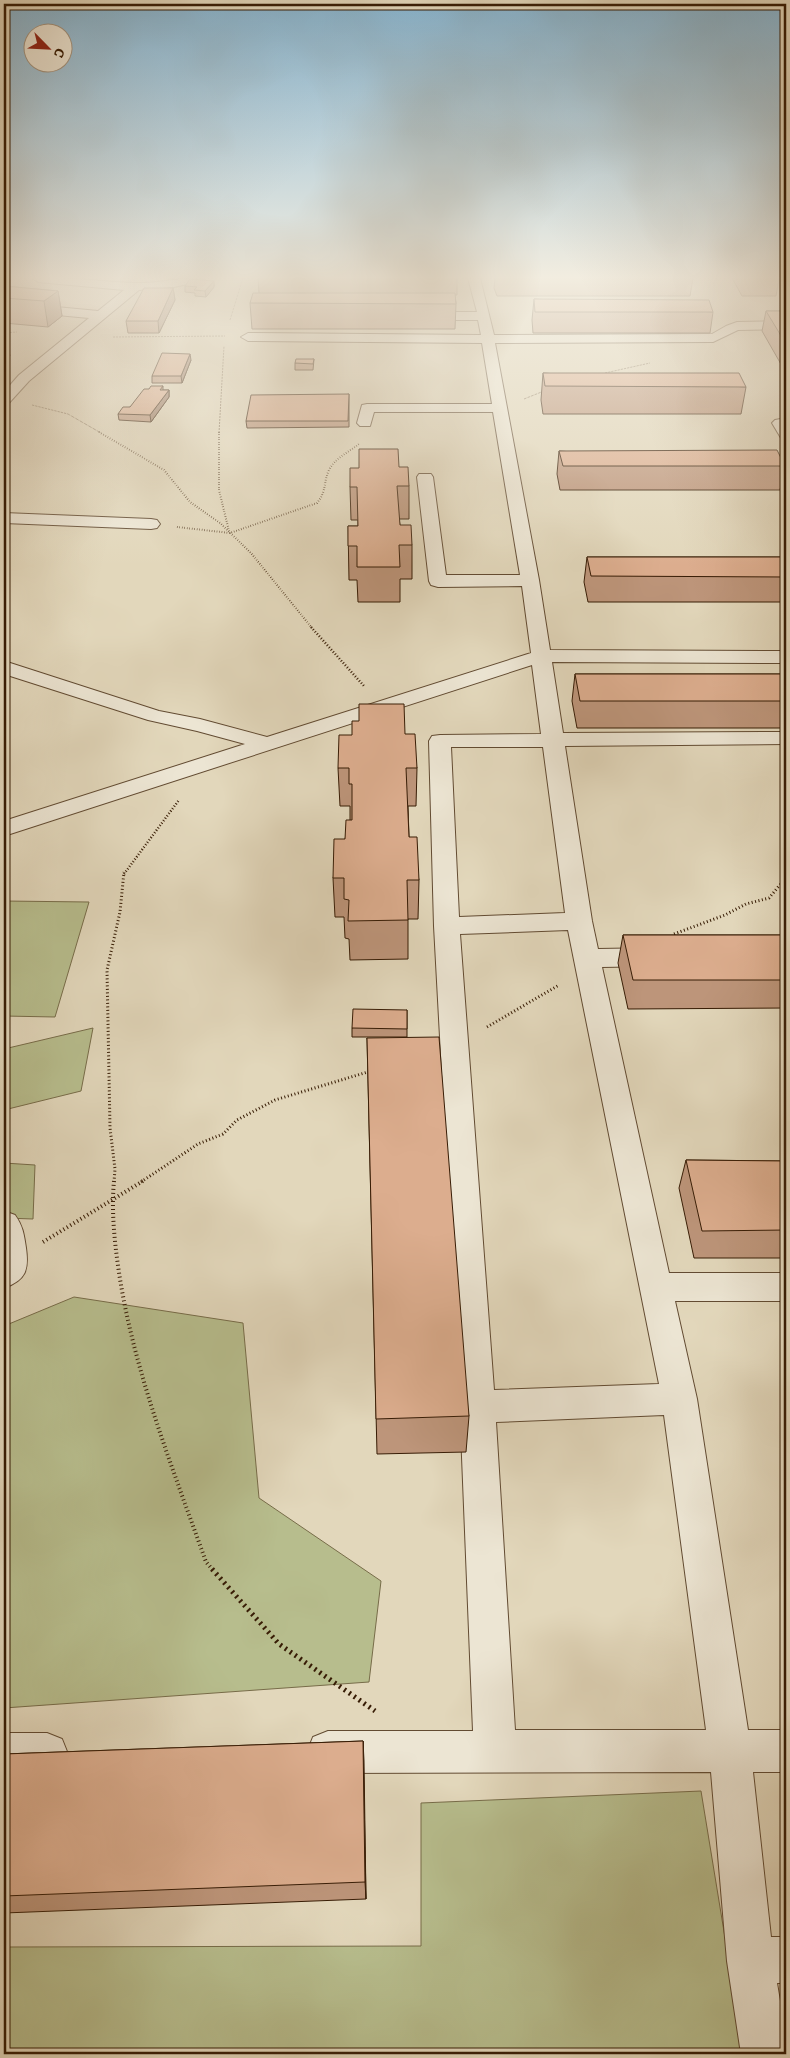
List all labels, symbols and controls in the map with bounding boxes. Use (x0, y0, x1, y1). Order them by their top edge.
north arrow (22, 22, 72, 72)
text: С (49, 45, 70, 61)

